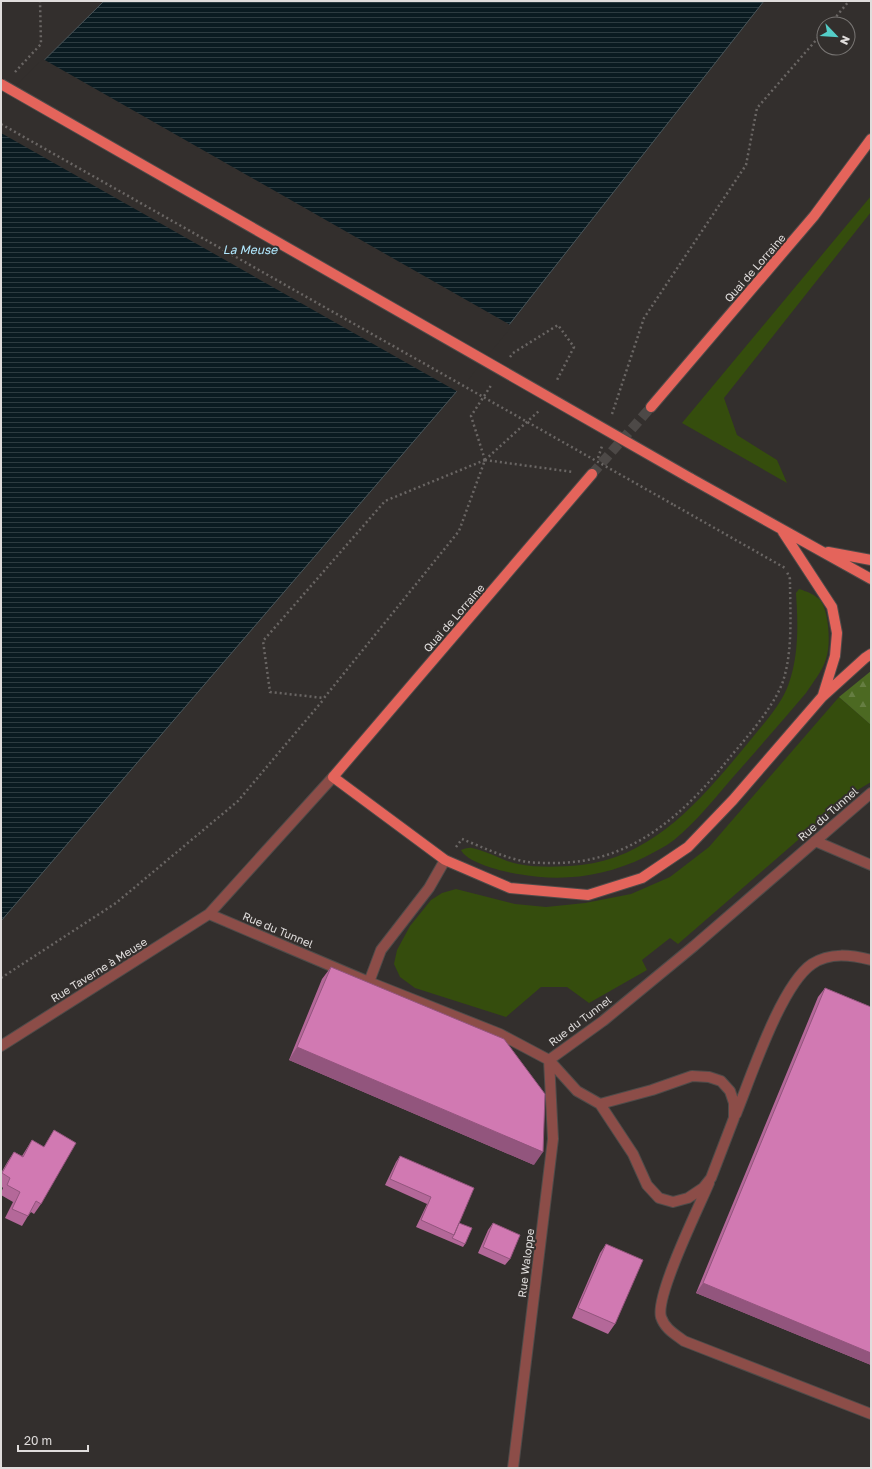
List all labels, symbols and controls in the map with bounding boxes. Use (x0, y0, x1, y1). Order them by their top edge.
north arrow (816, 16, 856, 56)
text: N (838, 34, 853, 47)
street label: Quai de Lorraine (721, 231, 788, 304)
water label: La Meuse (223, 242, 278, 257)
street label: Quai de Lorraine (420, 581, 487, 654)
street label: Rue du Tunnel (795, 784, 861, 843)
street label: Rue du Tunnel (241, 909, 316, 950)
street label: Rue Taverne à Meuse (48, 935, 149, 1005)
street label: Rue du Tunnel (546, 993, 614, 1048)
street label: Rue Waloppe (515, 1228, 536, 1298)
scale bar (18, 1427, 88, 1453)
text: 20 m (24, 1433, 52, 1448)

